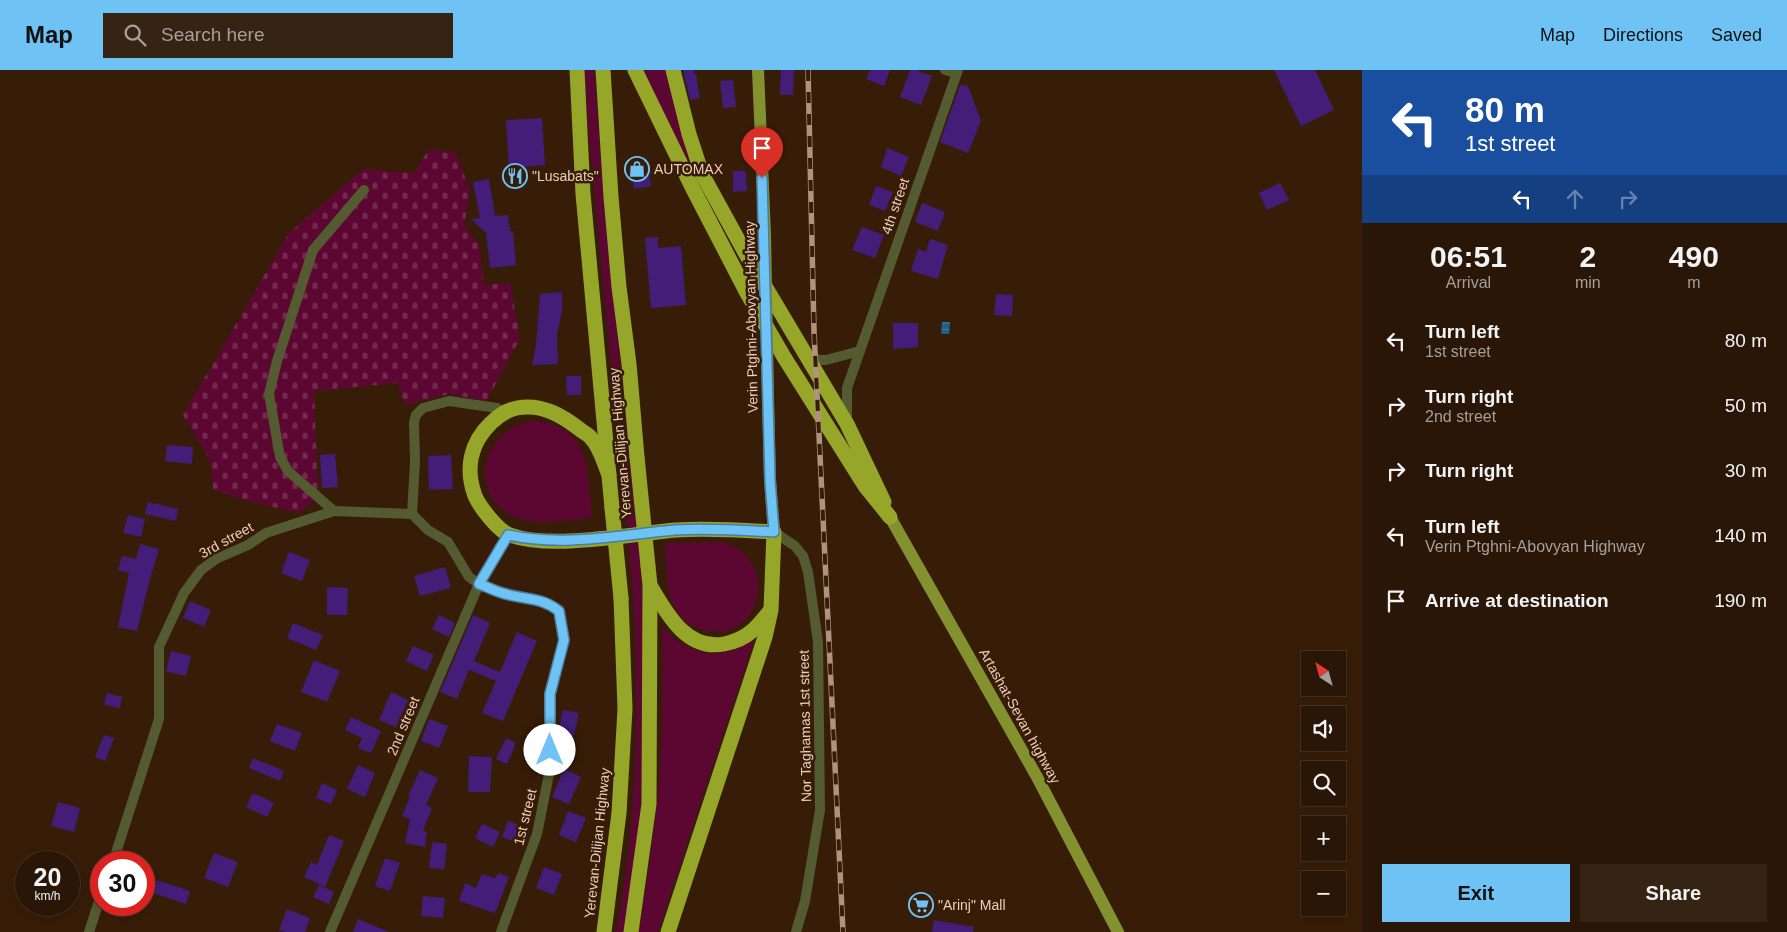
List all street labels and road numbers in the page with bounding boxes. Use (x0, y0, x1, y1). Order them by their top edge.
street label: 4th street (878, 176, 912, 236)
street label: Verin Ptghni-Abovyan Highway (741, 221, 761, 413)
street label: Yerevan-Dilijan Highway (605, 367, 635, 519)
street label: 3rd street (196, 519, 256, 561)
street label: Artashat-Sevan highway (976, 646, 1064, 786)
street label: Nor Taghamas 1st street (796, 650, 814, 802)
street label: 2nd street (383, 694, 423, 758)
street label: Yerevan-Dilijan Highway (581, 767, 613, 919)
street label: 1st street (510, 787, 540, 847)

